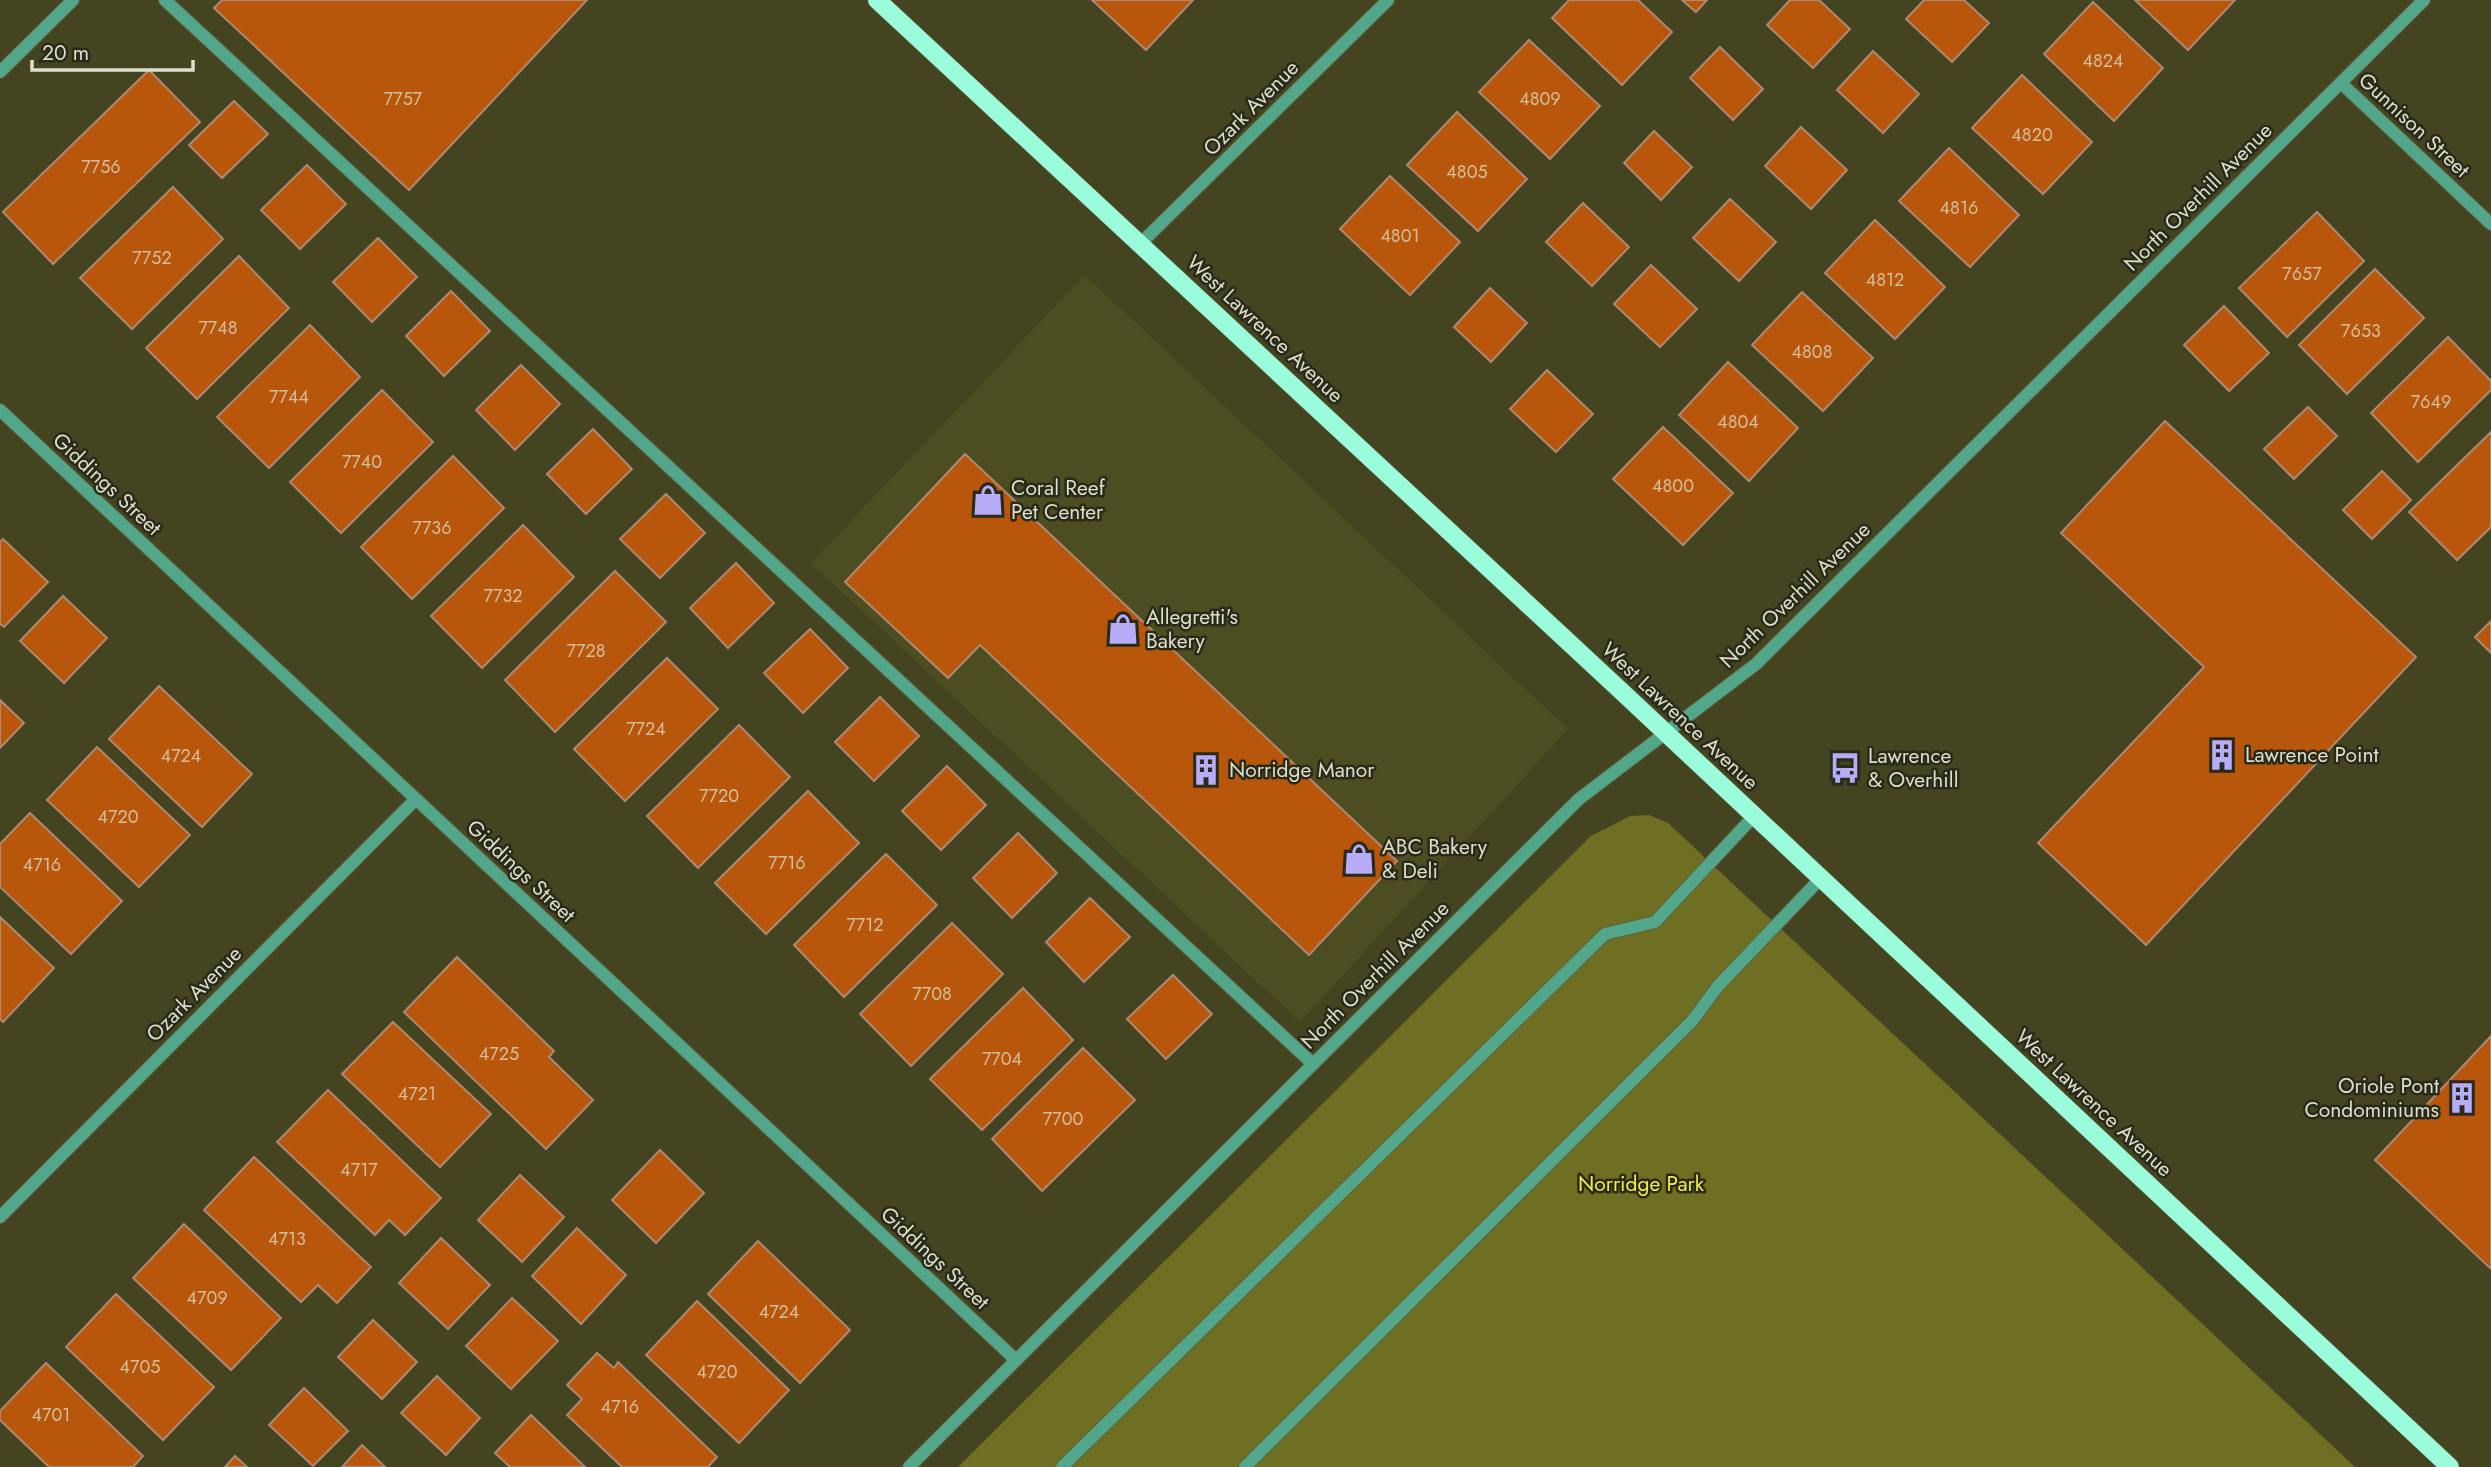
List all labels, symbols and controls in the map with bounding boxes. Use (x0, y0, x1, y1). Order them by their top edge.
scale bar (32, 28, 192, 72)
text: 20 m (42, 38, 89, 68)
house number: 4824 (2082, 48, 2124, 74)
street label: Ozark Avenue (1196, 53, 1306, 163)
street label: Gunnison Street (2352, 66, 2476, 184)
house number: 7757 (384, 86, 423, 112)
house number: 4809 (1519, 86, 1561, 112)
street label: North Overhill Avenue (2117, 116, 2279, 278)
house number: 4820 (2011, 122, 2053, 148)
house number: 7756 (81, 154, 121, 180)
house number: 4805 (1446, 159, 1488, 185)
house number: 4816 (1940, 195, 1978, 221)
house number: 4801 (1380, 223, 1420, 249)
house number: 7752 (132, 245, 172, 271)
street label: West Lawrence Avenue (1180, 248, 1350, 410)
house number: 7657 (2282, 261, 2322, 287)
house number: 4812 (1866, 267, 1904, 293)
house number: 7748 (198, 315, 238, 341)
house number: 7653 (2341, 318, 2381, 344)
house number: 4808 (1792, 339, 1832, 365)
house number: 7744 (269, 384, 309, 410)
house number: 7649 (2411, 389, 2451, 415)
house number: 4804 (1717, 409, 1759, 435)
street label: Giddings Street (46, 426, 168, 542)
house number: 7740 (342, 449, 382, 475)
place label: Coral Reef Pet Center (1011, 473, 1106, 527)
house number: 4800 (1652, 473, 1694, 499)
shop icon: Coral Reef Pet Center (971, 483, 1005, 517)
house number: 7736 (412, 515, 452, 541)
street label: North Overhill Avenue (1713, 515, 1877, 675)
house number: 7732 (484, 583, 522, 609)
place label: Allegretti's Bakery (1146, 602, 1238, 656)
shop icon: Allegretti's Bakery (1106, 612, 1140, 646)
street label: West Lawrence Avenue (1595, 635, 1765, 797)
house number: 7728 (567, 638, 605, 664)
house number: 7724 (626, 716, 666, 742)
building icon: Lawrence Point (2205, 738, 2239, 772)
place label: Lawrence Point (2245, 740, 2378, 770)
place label: Lawrence & Overhill (1868, 741, 1958, 795)
house number: 4724 (161, 743, 201, 769)
bus stop icon: Lawrence & Overhill (1828, 751, 1862, 785)
building icon: Norridge Manor (1189, 753, 1223, 787)
place label: Norridge Manor (1229, 755, 1375, 785)
house number: 7720 (699, 783, 739, 809)
house number: 4720 (98, 804, 139, 830)
street label: Giddings Street (460, 813, 582, 929)
place label: ABC Bakery & Deli (1382, 832, 1488, 886)
shop icon: ABC Bakery & Deli (1342, 842, 1376, 876)
house number: 7716 (768, 850, 806, 876)
house number: 4716 (23, 852, 61, 878)
street label: North Overhill Avenue (1294, 894, 1456, 1056)
house number: 7712 (846, 912, 884, 938)
street label: Ozark Avenue (139, 939, 249, 1049)
house number: 7708 (912, 981, 952, 1007)
street label: West Lawrence Avenue (2009, 1022, 2179, 1184)
house number: 4725 (479, 1041, 519, 1067)
house number: 7704 (982, 1046, 1022, 1072)
place label: Oriole Pont Condominiums (2304, 1071, 2439, 1125)
house number: 4721 (398, 1081, 436, 1107)
building icon: Oriole Pont Condominiums (2445, 1081, 2479, 1115)
house number: 7700 (1043, 1106, 1083, 1132)
house number: 4717 (340, 1157, 378, 1183)
park label: Norridge Park (1578, 1169, 1705, 1199)
street label: Giddings Street (874, 1200, 996, 1316)
house number: 4713 (268, 1226, 306, 1252)
house number: 4709 (186, 1285, 228, 1311)
house number: 4724 (759, 1299, 799, 1325)
house number: 4705 (120, 1354, 160, 1380)
house number: 4720 (697, 1359, 738, 1385)
house number: 4716 (601, 1394, 639, 1420)
house number: 4701 (32, 1402, 70, 1428)

